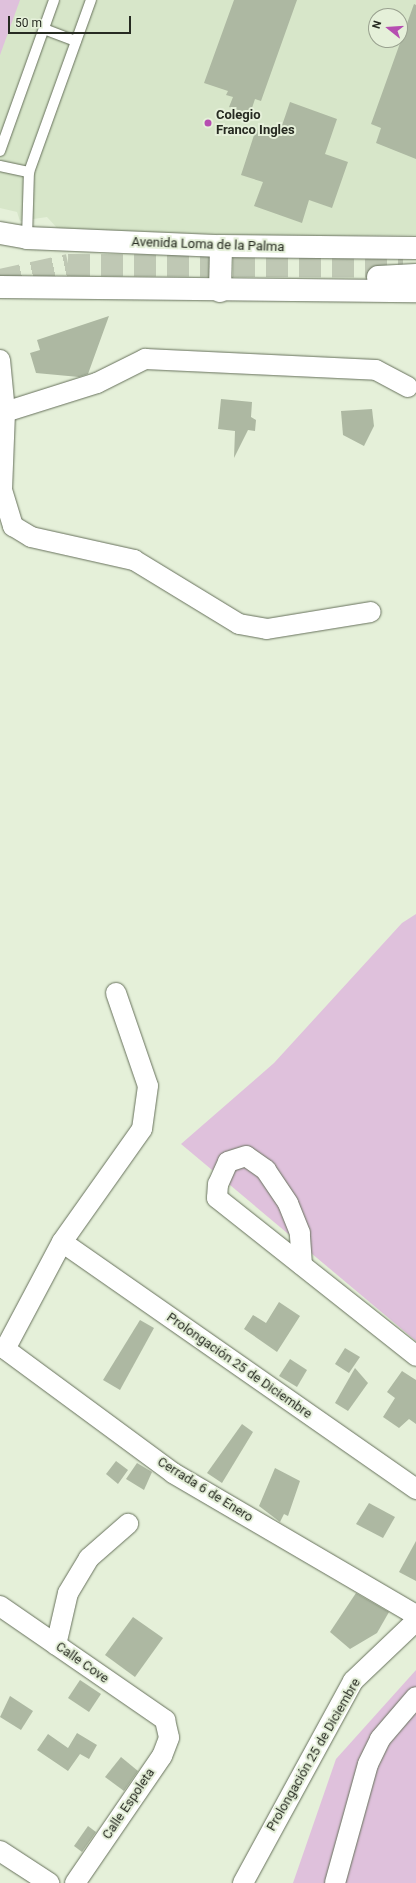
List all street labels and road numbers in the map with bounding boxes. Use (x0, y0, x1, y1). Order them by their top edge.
street label: Avenida Loma de la Palma (131, 235, 285, 255)
street label: Prolongación 25 de Diciembre (163, 1310, 315, 1422)
street label: Cerrada 6 de Enero (154, 1454, 256, 1526)
street label: Calle Cove (53, 1639, 111, 1687)
street label: Prolongación 25 de Diciembre (264, 1676, 364, 1834)
street label: Calle Espoleta (100, 1766, 158, 1842)

